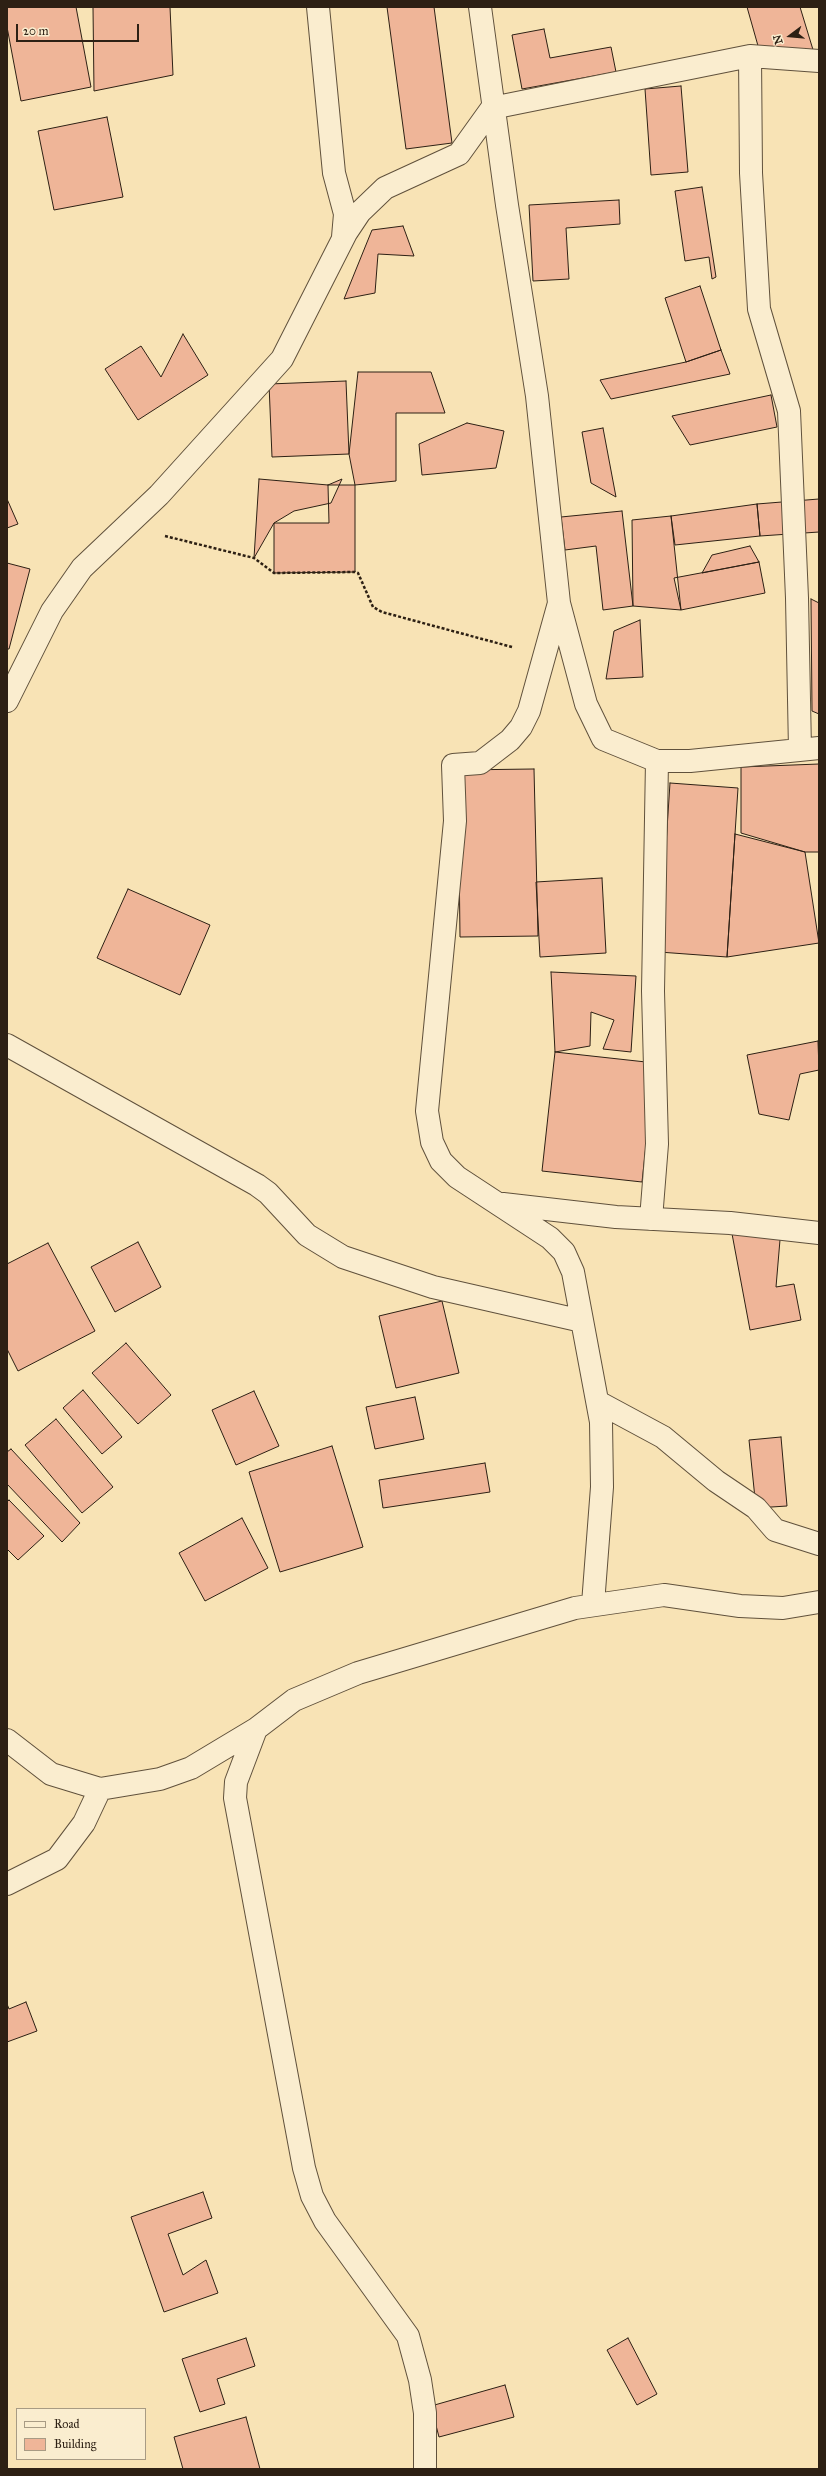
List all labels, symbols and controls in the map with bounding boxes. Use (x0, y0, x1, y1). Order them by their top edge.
scale bar (18, 16, 141, 42)
north arrow (770, 16, 810, 56)
text: 20 m (23, 24, 49, 38)
text: N (770, 33, 786, 46)
legend (16, 2408, 146, 2460)
text: Road (54, 2417, 80, 2431)
text: Building (54, 2437, 96, 2451)

